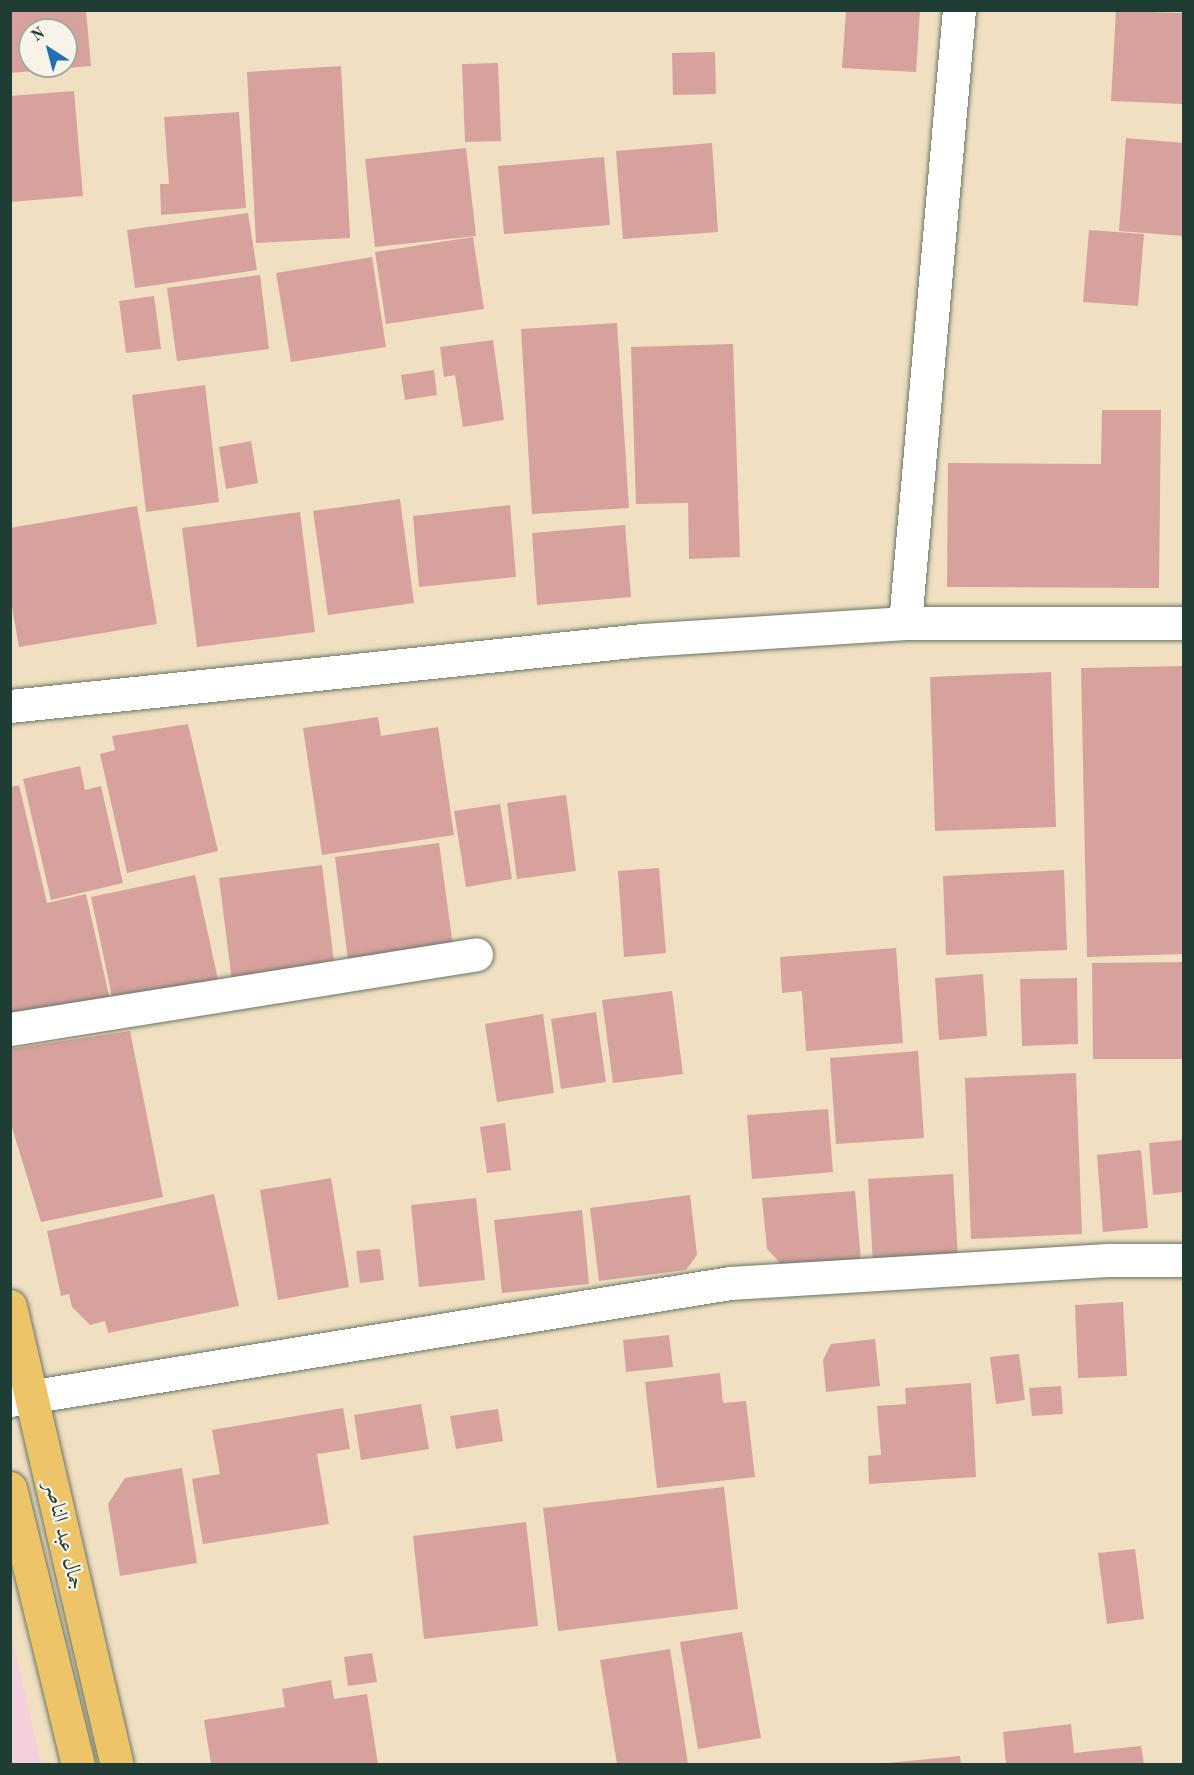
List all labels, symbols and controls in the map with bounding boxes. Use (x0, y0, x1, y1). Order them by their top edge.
north arrow (18, 18, 78, 78)
text: N (29, 25, 48, 45)
street label: جمال عبد الناصر (38, 1479, 88, 1593)

